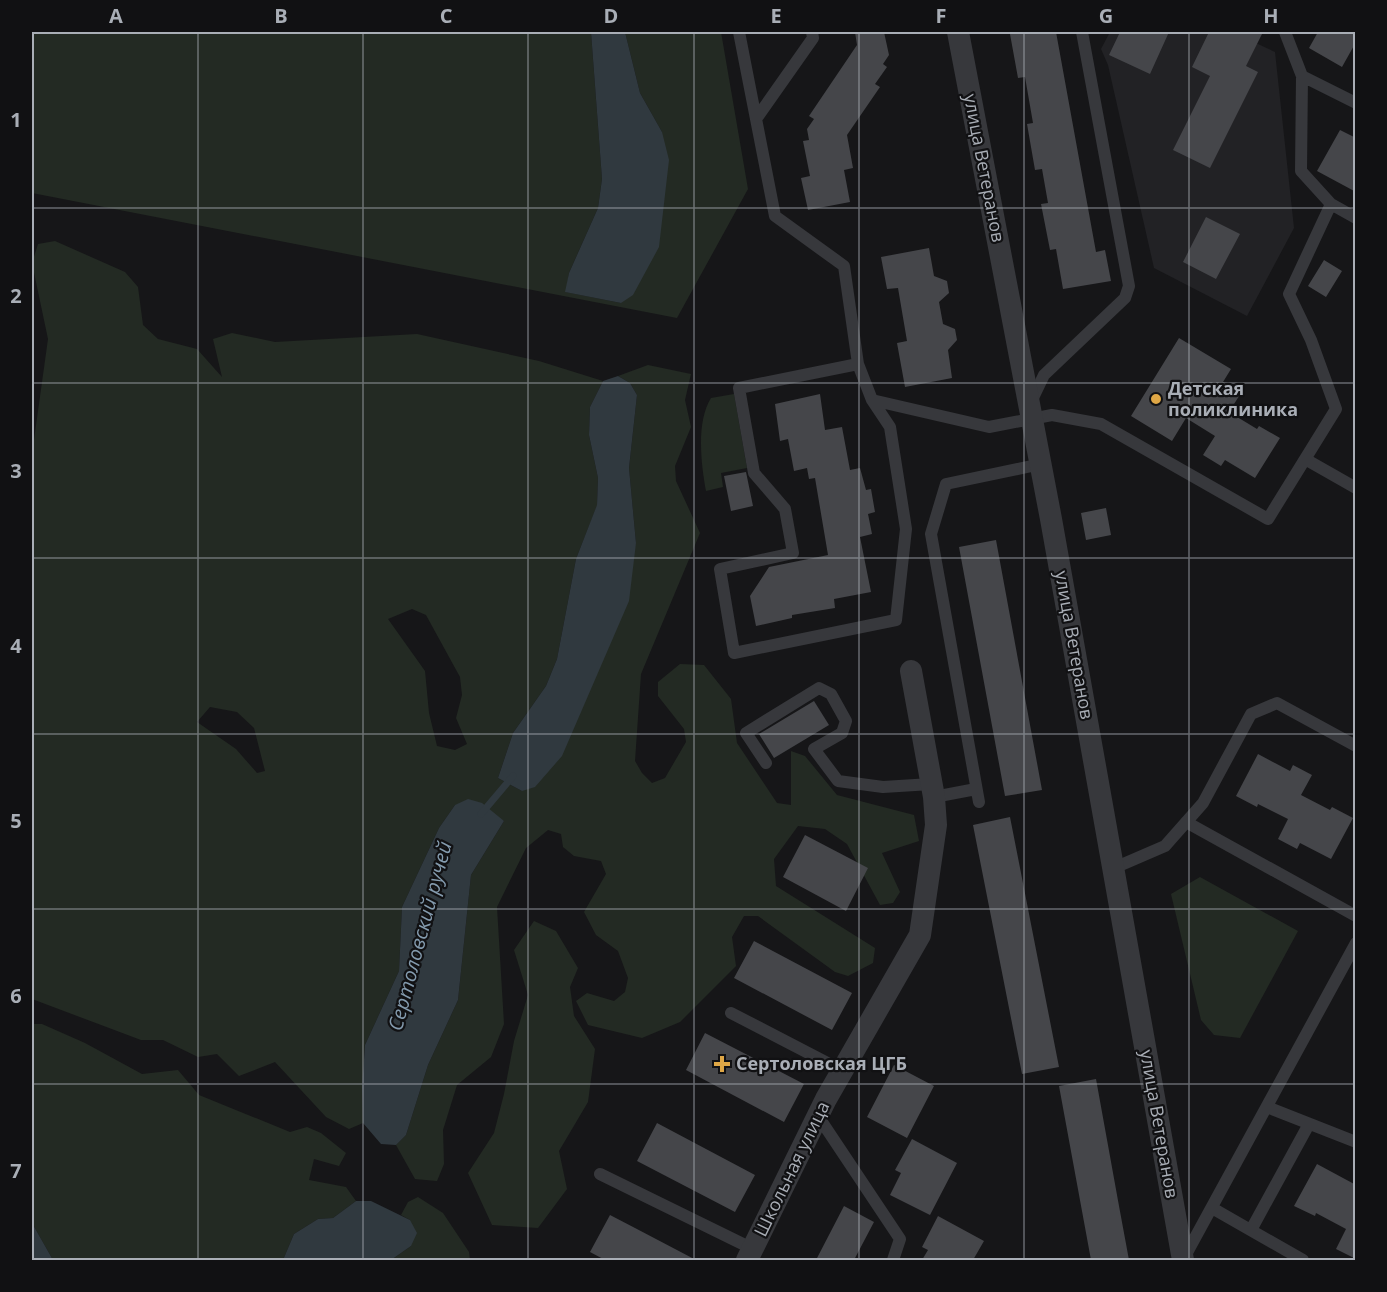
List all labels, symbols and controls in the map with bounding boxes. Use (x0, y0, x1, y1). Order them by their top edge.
text: A (109, 2, 123, 29)
text: B (274, 2, 288, 29)
text: C (440, 2, 453, 29)
text: D (604, 2, 618, 29)
text: E (770, 2, 782, 29)
text: F (936, 2, 946, 29)
text: G (1099, 2, 1113, 29)
text: H (1263, 2, 1279, 29)
street label: улица Ветеранов (959, 92, 1011, 244)
text: 1 (10, 106, 22, 133)
text: 2 (10, 282, 22, 309)
place label: Детская поликлиника (1168, 376, 1298, 421)
marker: Детская поликлиника (1149, 392, 1163, 406)
text: 3 (10, 457, 22, 484)
street label: улица Ветеранов (1050, 569, 1100, 721)
text: 4 (10, 632, 22, 659)
text: 5 (10, 807, 22, 834)
water label: Сертоловский ручей (381, 838, 458, 1034)
text: 6 (10, 982, 22, 1009)
street label: улица Ветеранов (1135, 1048, 1185, 1200)
place label: Сертоловская ЦГБ (736, 1051, 907, 1075)
marker: Сертоловская ЦГБ (713, 1055, 731, 1073)
street label: Школьная улица (748, 1097, 834, 1240)
text: 7 (10, 1157, 22, 1184)

